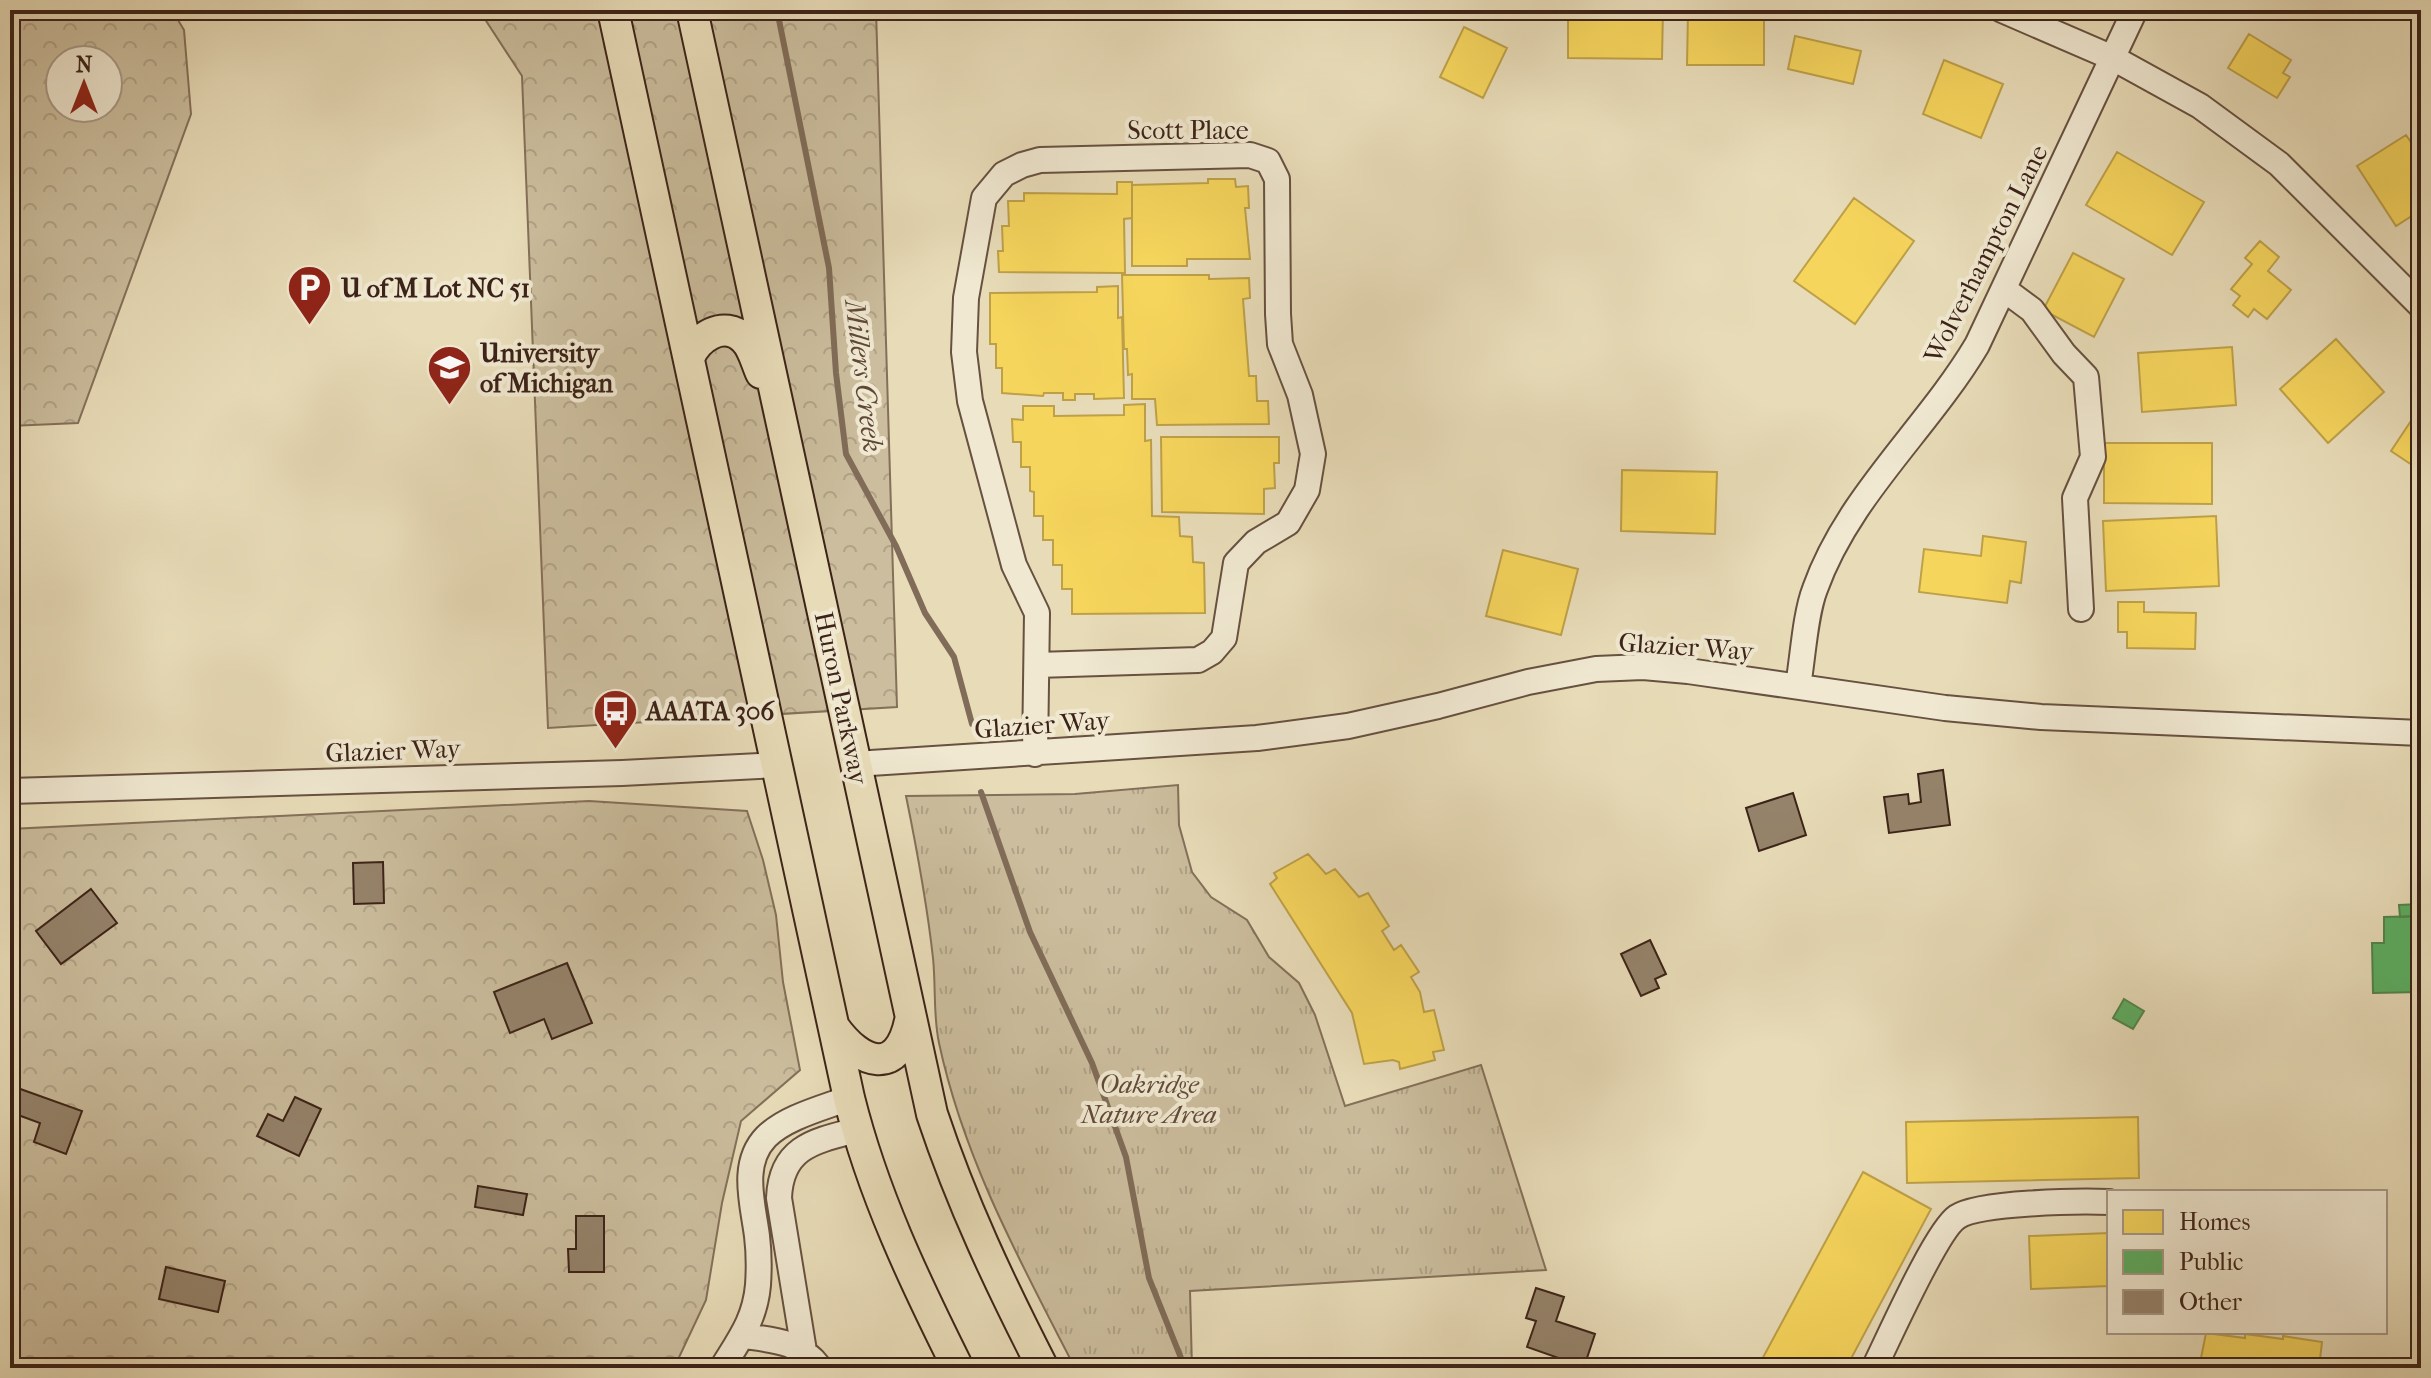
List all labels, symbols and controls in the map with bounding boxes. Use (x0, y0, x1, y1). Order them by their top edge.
north arrow (44, 44, 124, 124)
text: N (76, 52, 93, 78)
street label: Scott Place (1127, 115, 1249, 146)
street label: Wolverhampton Lane (1917, 140, 2055, 369)
parking icon: U of M Lot NC 51 (286, 264, 334, 327)
place label: U of M Lot NC 51 (340, 273, 530, 304)
water label: Millers Creek (838, 296, 890, 454)
place label: University of Michigan (479, 338, 614, 399)
school or university icon: University of Michigan (425, 344, 473, 407)
street label: Huron Parkway (808, 609, 875, 788)
street label: Glazier Way (1617, 627, 1756, 667)
bus stop icon: AAATA 306 (591, 687, 639, 750)
place label: AAATA 306 (644, 696, 775, 727)
street label: Glazier Way (973, 705, 1112, 745)
street label: Glazier Way (325, 733, 462, 769)
park label: Oakridge Nature Area (1080, 1069, 1217, 1130)
legend (2107, 1190, 2387, 1334)
text: Homes (2179, 1208, 2250, 1236)
text: Public (2179, 1248, 2243, 1276)
text: Other (2179, 1288, 2243, 1316)

